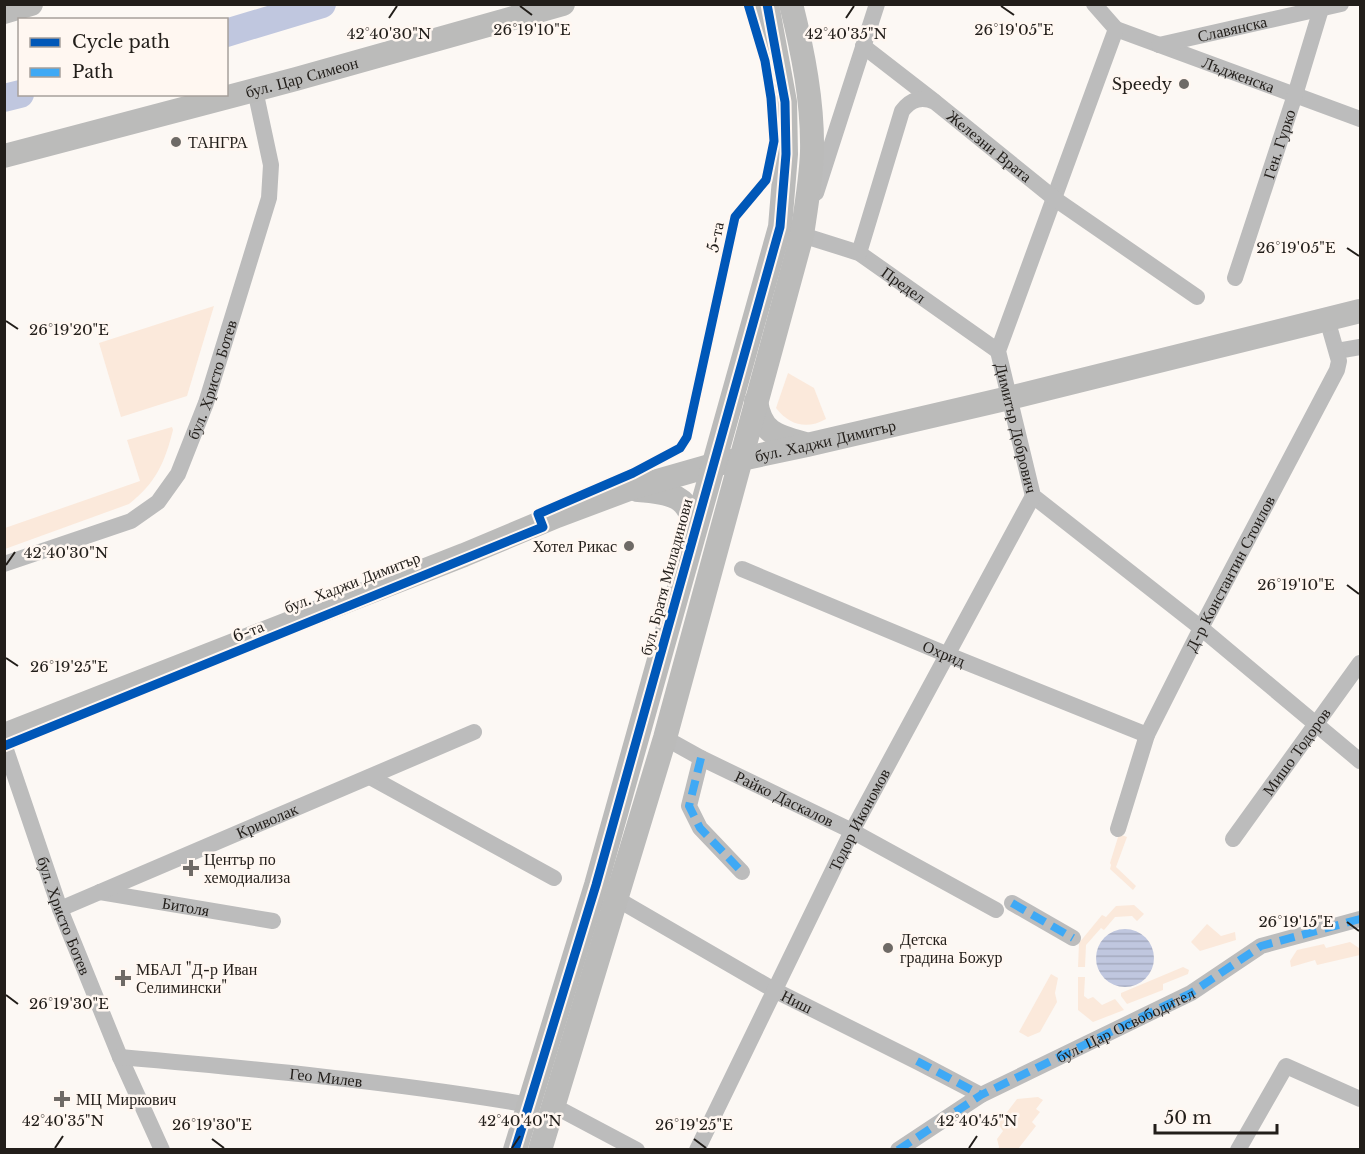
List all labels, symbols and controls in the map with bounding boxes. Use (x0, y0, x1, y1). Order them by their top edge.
street label: Славянска (1195, 11, 1269, 46)
legend (18, 18, 228, 96)
text: 26°19'10"E (493, 20, 571, 39)
text: 26°19'05"E (974, 20, 1054, 39)
text: 42°40'30"N (347, 24, 431, 43)
text: 42°40'35"N (805, 24, 887, 43)
text: Cycle path (72, 31, 170, 53)
street label: бул. Цар Симеон (243, 52, 361, 102)
street label: Лъдженска (1200, 52, 1278, 97)
text: Path (72, 61, 113, 83)
place label: Speedy (1112, 74, 1173, 94)
marker: Speedy (1177, 77, 1191, 91)
street label: Железни Врата (943, 106, 1036, 186)
street label: Ген. Гурко (1258, 107, 1300, 181)
place label: ТАНГРА (188, 132, 248, 152)
marker: ТАНГРА (169, 135, 183, 149)
street label: 5-та (702, 220, 728, 254)
text: 26°19'05"E (1256, 238, 1336, 257)
street label: Предел (878, 262, 930, 307)
street label: бул. Христо Ботев (183, 317, 241, 442)
text: 26°19'20"E (29, 320, 109, 339)
street label: Димитър Добрович (991, 361, 1042, 495)
street label: бул. Хаджи Димитър (753, 415, 898, 466)
street label: Д-р Константин Стоилов (1181, 492, 1279, 655)
street label: бул. Братя Миладинови (635, 496, 697, 658)
place label: Хотел Рикас (533, 536, 617, 556)
marker: Хотел Рикас (622, 539, 636, 553)
text: 42°40'30"N (24, 543, 108, 562)
street label: бул. Хаджи Димитър (281, 547, 423, 617)
text: 26°19'10"E (1257, 575, 1335, 594)
street label: 6-та (229, 616, 267, 646)
street label: Охрид (920, 636, 968, 671)
text: 26°19'25"E (30, 657, 108, 676)
street label: Мишо Тодоров (1258, 703, 1335, 799)
street label: Тодор Икономов (824, 764, 894, 874)
street label: Райко Даскалов (732, 766, 838, 831)
street label: Криволак (233, 798, 301, 843)
place label: Център по хемодиализа (204, 849, 290, 887)
street label: бул. Христо Ботев (33, 854, 96, 978)
marker: Център по хемодиализа (182, 859, 200, 877)
street label: Битоля (161, 893, 212, 920)
text: 26°19'15"E (1258, 912, 1334, 931)
place label: Детска градина Божур (900, 929, 1002, 967)
marker: Детска градина Божур (881, 941, 895, 955)
place label: МБАЛ "Д-р Иван Селимински" (136, 959, 258, 997)
marker: МБАЛ "Д-р Иван Селимински" (114, 969, 132, 987)
street label: бул. Цар Освободител (1053, 983, 1198, 1067)
street label: Ниш (778, 985, 816, 1018)
text: 26°19'30"E (29, 994, 109, 1013)
street label: Гео Милев (289, 1063, 364, 1091)
place label: МЦ Миркович (76, 1089, 176, 1109)
marker: МЦ Миркович (53, 1090, 71, 1108)
scale bar (1155, 1097, 1276, 1135)
text: 50 m (1164, 1107, 1212, 1129)
text: 42°40'35"N (22, 1111, 104, 1130)
text: 42°40'40"N (478, 1111, 562, 1130)
text: 42°40'45"N (936, 1111, 1018, 1130)
text: 26°19'30"E (172, 1115, 252, 1134)
text: 26°19'25"E (655, 1115, 733, 1134)

